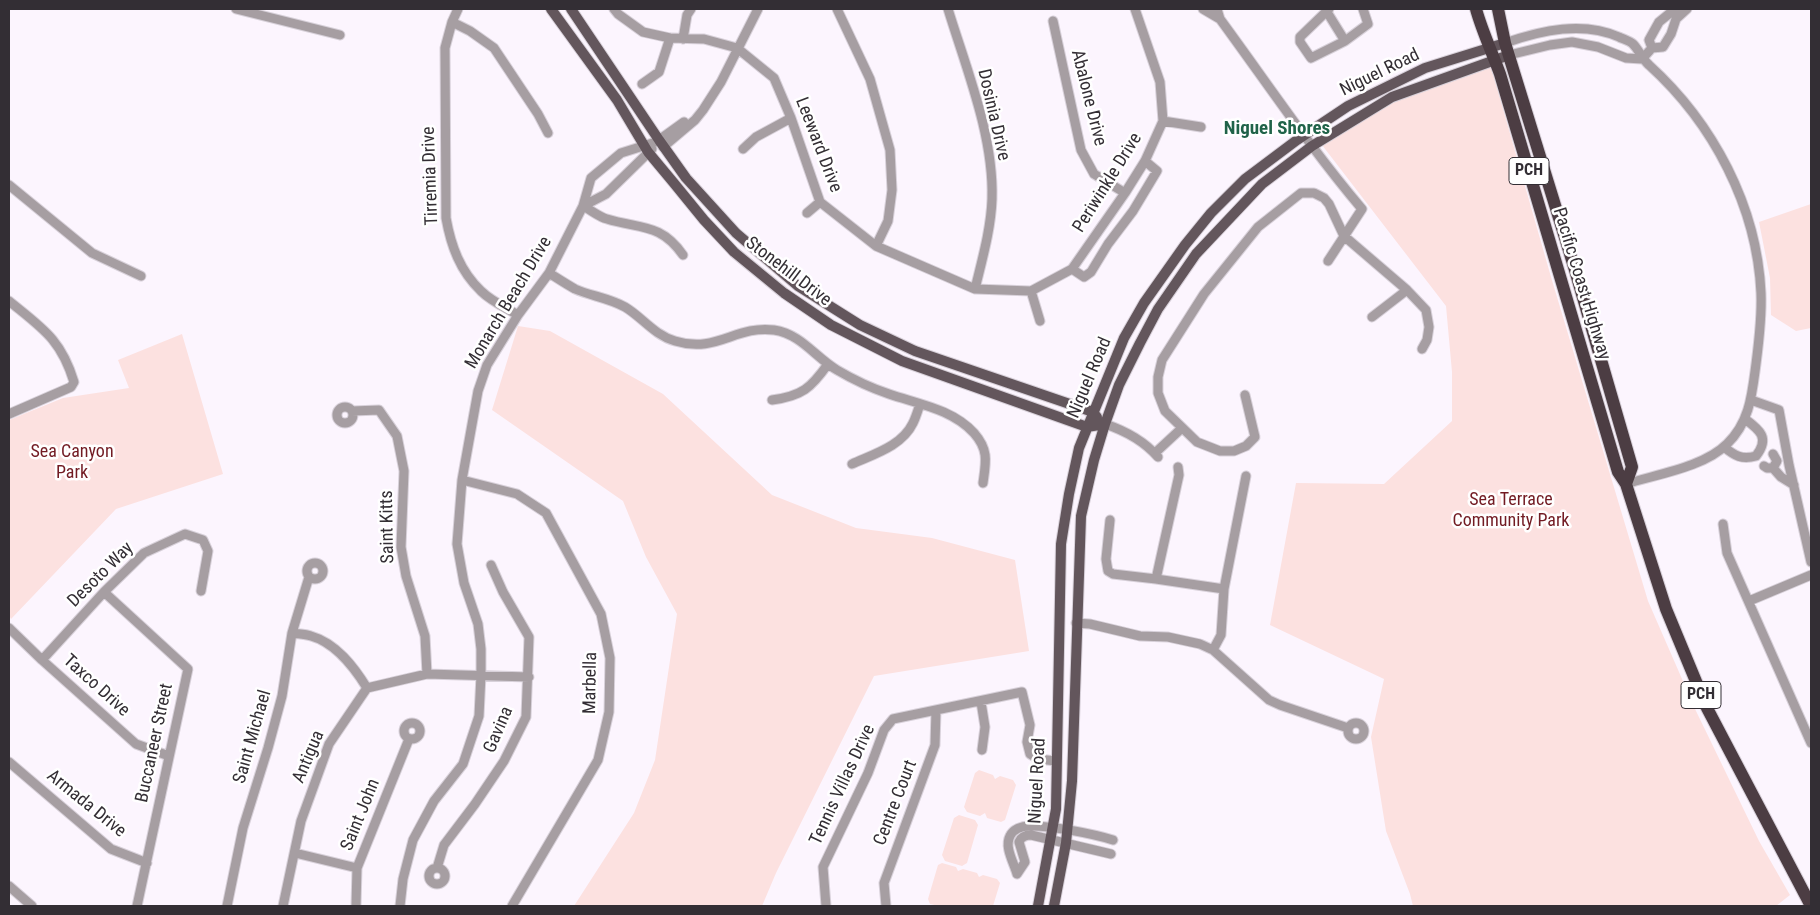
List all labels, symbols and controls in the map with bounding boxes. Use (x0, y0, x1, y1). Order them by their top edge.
street label: Niguel Road (1337, 45, 1423, 101)
street label: Abalone Drive (1066, 48, 1110, 148)
street label: Dosinia Drive (972, 67, 1014, 163)
street label: Leeward Drive (790, 94, 846, 196)
district label: Niguel Shores (1224, 118, 1330, 140)
street label: Tirremia Drive (418, 126, 444, 226)
street label: Periwinkle Drive (1069, 129, 1147, 237)
road number: PCH (1509, 158, 1549, 185)
street label: Pacific Coast Highway (1548, 205, 1614, 363)
street label: Monarch Beach Drive (461, 233, 557, 373)
street label: Stonehill Drive (741, 233, 835, 311)
street label: Niguel Road (1063, 334, 1117, 422)
park label: Sea Canyon Park (30, 441, 114, 484)
park label: Sea Terrace Community Park (1453, 489, 1569, 532)
street label: Saint Kitts (377, 490, 399, 564)
street label: Desoto Way (64, 538, 138, 612)
street label: Taxco Drive (58, 651, 134, 721)
street label: Marbella (580, 652, 602, 714)
street label: Buccaneer Street (132, 681, 178, 805)
road number: PCH (1681, 682, 1721, 708)
street label: Saint Michael (229, 688, 277, 786)
street label: Gavina (480, 704, 518, 756)
street label: Tennis Villas Drive (806, 721, 880, 849)
street label: Antigua (288, 728, 330, 786)
street label: Niguel Road (1025, 738, 1051, 824)
street label: Centre Court (870, 757, 922, 849)
street label: Armada Drive (42, 766, 130, 842)
street label: Saint John (337, 776, 385, 854)

